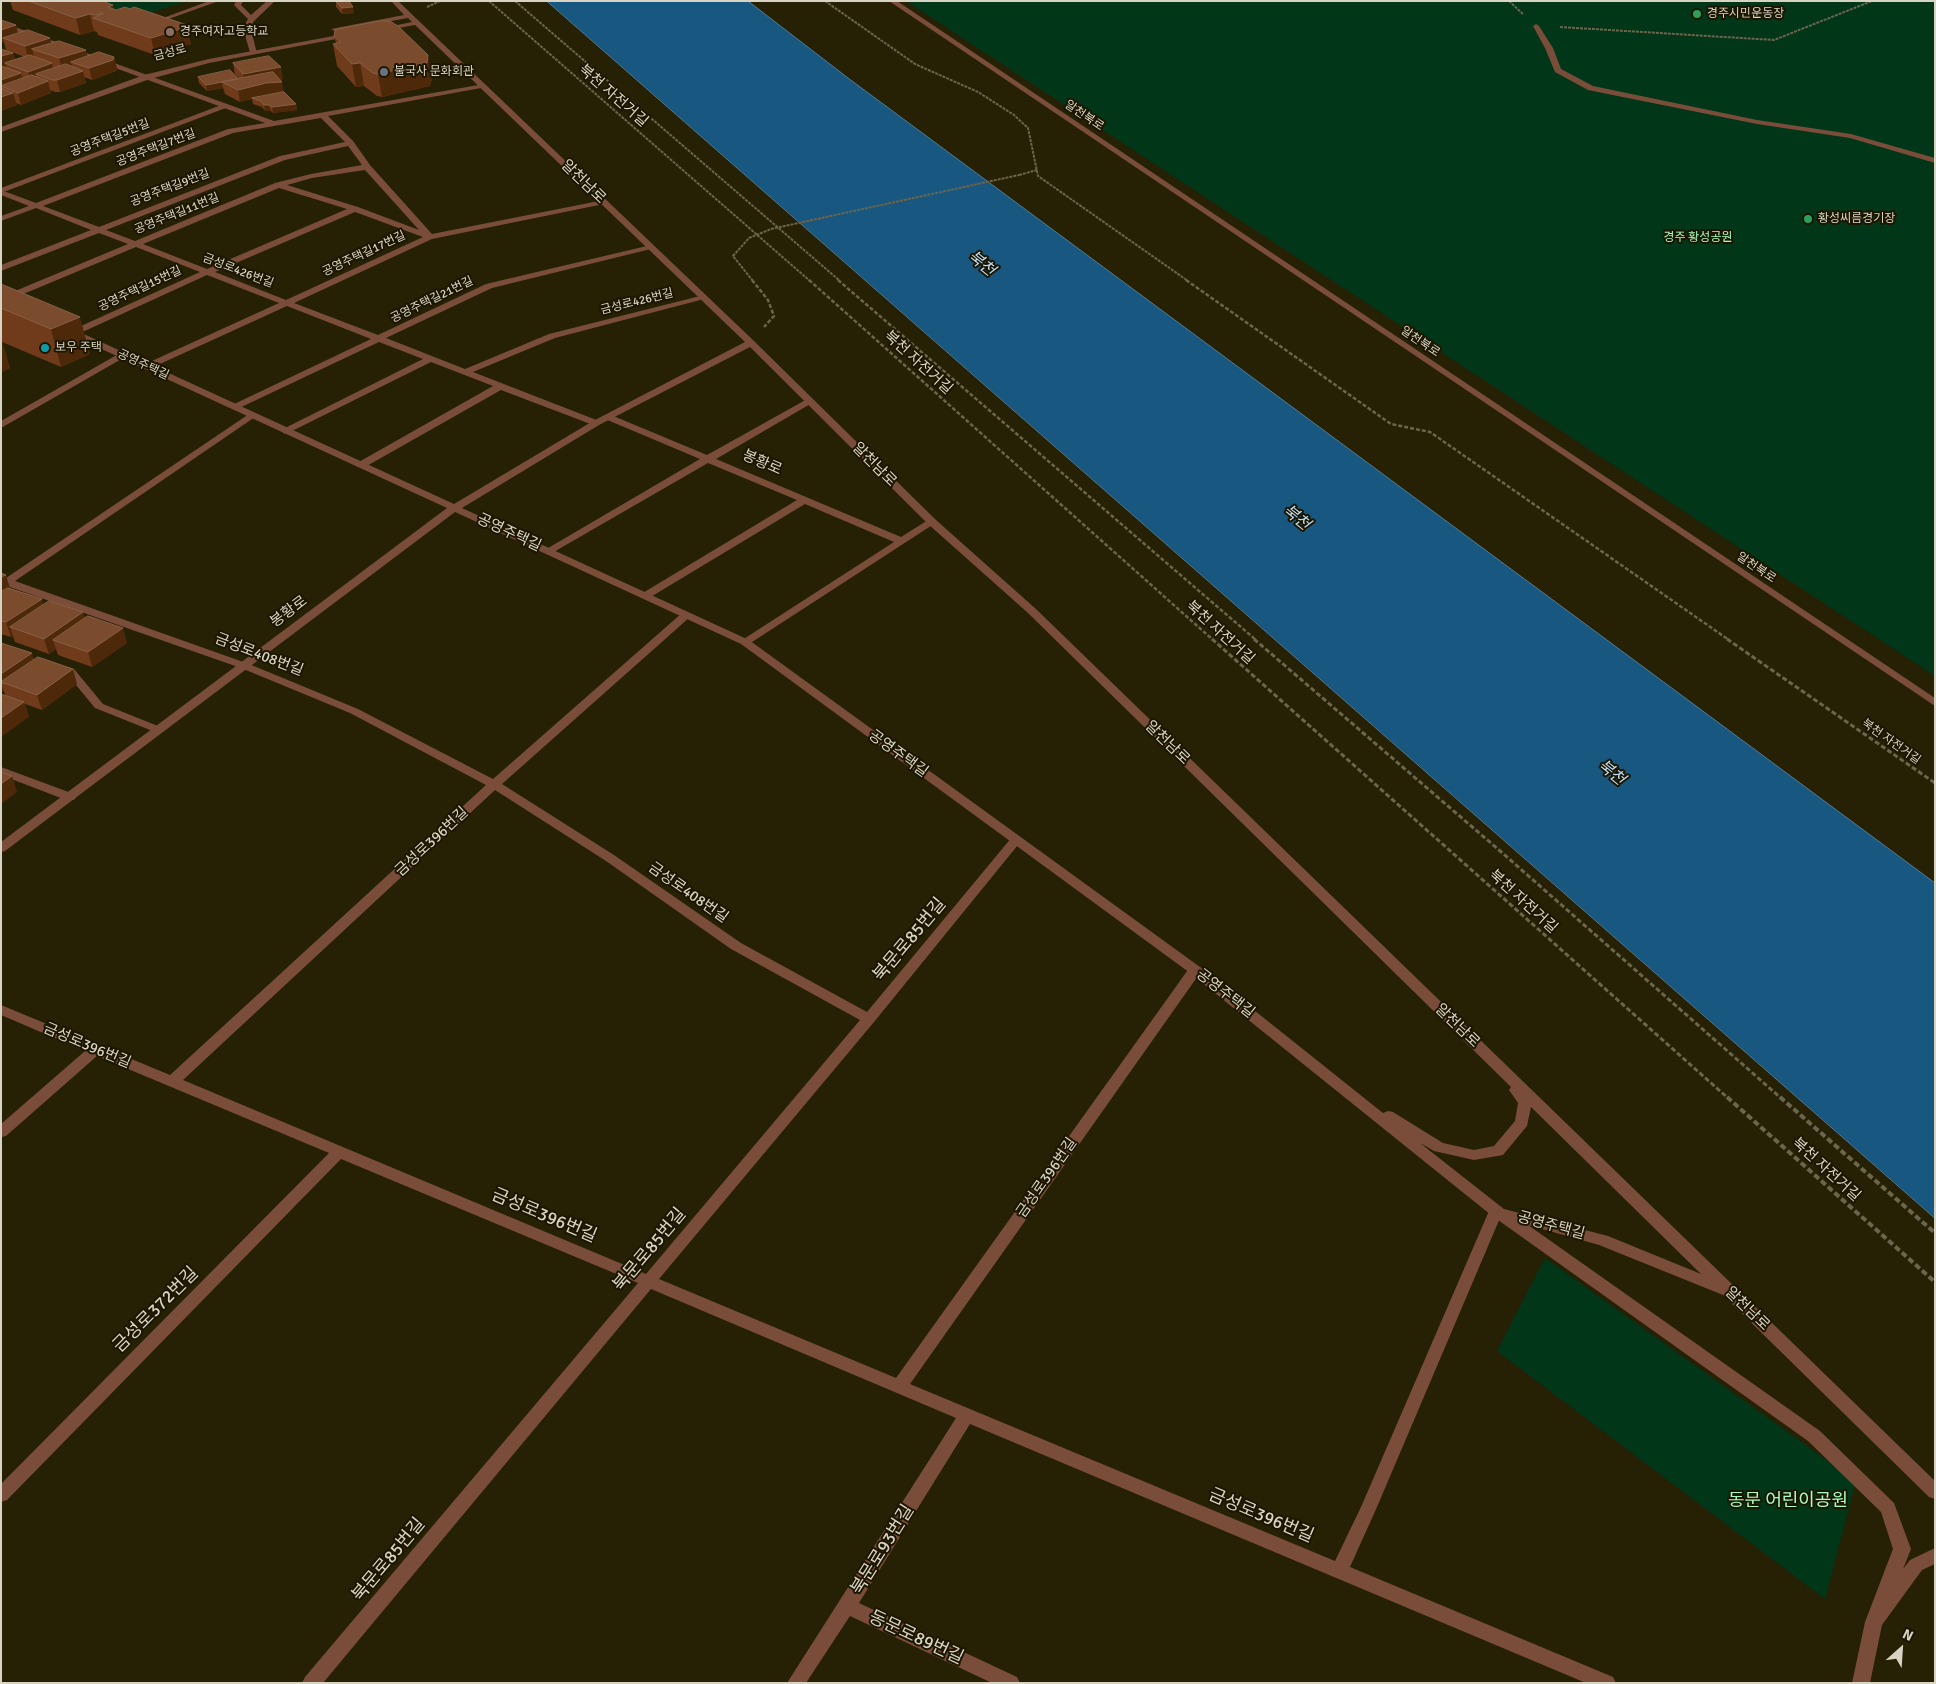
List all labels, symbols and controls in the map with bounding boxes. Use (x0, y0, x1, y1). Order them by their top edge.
place label: 경주시민운동장 (1707, 7, 1784, 21)
marker: 경주시민운동장 (1691, 8, 1703, 20)
place label: 경주여자고등학교 (180, 25, 268, 39)
marker: 경주여자고등학교 (164, 26, 176, 38)
street label: 금성로 (152, 42, 188, 64)
street label: 북천 자전거길 (575, 61, 651, 131)
place label: 불국사 문화회관 (394, 65, 474, 79)
marker: 불국사 문화회관 (378, 66, 390, 78)
street label: 알천북로 (1062, 98, 1106, 134)
street label: 공영주택길5번길 (68, 116, 152, 160)
street label: 공영주택길7번길 (114, 126, 198, 170)
street label: 알천남로 (557, 156, 609, 208)
street label: 공영주택길9번길 (128, 166, 212, 210)
street label: 공영주택길11번길 (132, 190, 222, 238)
place label: 황성씨름경기장 (1818, 212, 1895, 226)
marker: 황성씨름경기장 (1802, 213, 1814, 225)
street label: 공영주택길17번길 (320, 228, 408, 280)
park label: 경주 황성공원 (1664, 231, 1732, 245)
water label: 북천 (964, 247, 998, 281)
street label: 금성로426번길 (201, 251, 275, 291)
street label: 공영주택길15번길 (96, 263, 184, 315)
street label: 공영주택길21번길 (388, 274, 476, 326)
street label: 금성로426번길 (599, 286, 675, 318)
street label: 알천북로 (1398, 324, 1442, 360)
street label: 북천 자전거길 (880, 328, 956, 398)
place label: 보우 주택 (55, 341, 102, 355)
marker: 보우 주택 (39, 342, 51, 354)
street label: 공영주택길 (115, 347, 171, 383)
street label: 알천남로 (848, 439, 900, 491)
street label: 봉황로 (739, 447, 785, 479)
water label: 북천 (1279, 501, 1313, 535)
street label: 공영주택길 (474, 510, 544, 556)
street label: 알천북로 (1734, 550, 1778, 586)
street label: 봉황로 (267, 592, 311, 632)
street label: 북천 자전거길 (1182, 598, 1258, 668)
street label: 금성로408번길 (212, 630, 306, 680)
street label: 북천 자전거길 (1859, 716, 1923, 768)
street label: 알천남로 (1141, 717, 1193, 769)
street label: 공영주택길 (865, 726, 931, 782)
water label: 북천 (1594, 756, 1628, 790)
street label: 금성로396번길 (392, 804, 472, 880)
street label: 금성로408번길 (645, 859, 731, 927)
street label: 북천 자전거길 (1485, 867, 1561, 937)
street label: 북문로85번길 (869, 894, 951, 986)
street label: 공영주택길 (1192, 966, 1258, 1022)
street label: 알천남로 (1431, 1000, 1483, 1052)
street label: 금성로396번길 (41, 1019, 133, 1073)
street label: 금성로396번길 (1013, 1135, 1081, 1221)
street label: 북천 자전거길 (1788, 1135, 1864, 1205)
street label: 금성로396번길 (488, 1184, 600, 1248)
street label: 북문로85번길 (609, 1204, 691, 1296)
street label: 공영주택길 (1515, 1208, 1587, 1244)
street label: 금성로372번길 (109, 1263, 203, 1357)
street label: 알천남로 (1721, 1283, 1773, 1335)
street label: 금성로396번길 (1205, 1484, 1317, 1548)
park label: 동문 어린이공원 (1728, 1490, 1848, 1512)
street label: 북문로93번길 (847, 1501, 919, 1599)
street label: 북문로85번길 (348, 1514, 430, 1606)
street label: 동문로89번길 (865, 1607, 967, 1669)
north arrow (1876, 1624, 1926, 1674)
text: N (1900, 1625, 1916, 1645)

